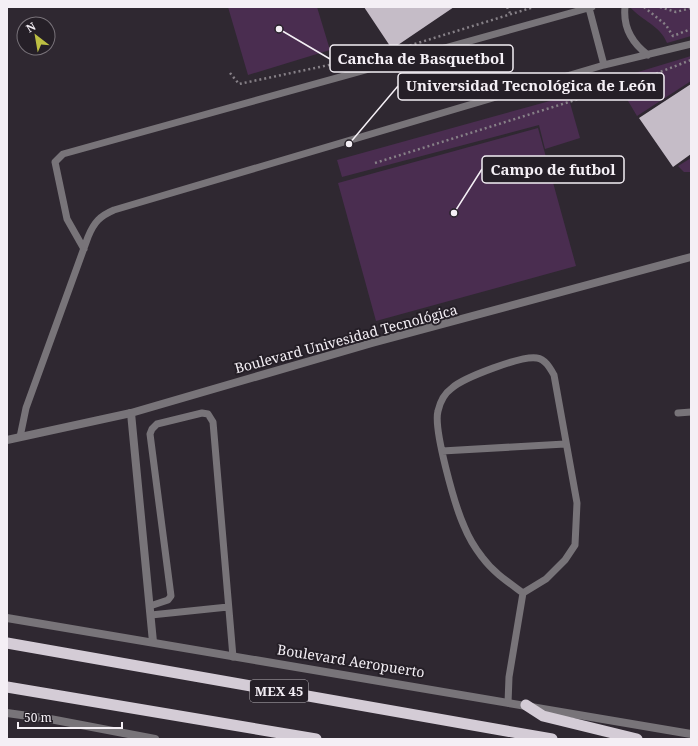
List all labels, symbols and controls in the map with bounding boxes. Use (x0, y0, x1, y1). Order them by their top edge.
north arrow (16, 16, 56, 56)
text: N (23, 18, 38, 36)
callout: Cancha de Basquetbol (330, 45, 513, 72)
text: Cancha de Basquetbol (338, 48, 505, 68)
callout: Universidad Tecnológica de León (398, 73, 664, 100)
text: Universidad Tecnológica de León (406, 75, 656, 95)
callout: Campo de futbol (482, 156, 624, 183)
text: Campo de futbol (490, 159, 616, 179)
street label: Boulevard Univesidad Tecnológica (232, 300, 460, 377)
street label: Boulevard Aeropuerto (276, 639, 426, 682)
road number: MEX 45 (250, 680, 308, 702)
scale bar (18, 704, 122, 730)
text: 50 m (24, 709, 52, 726)

